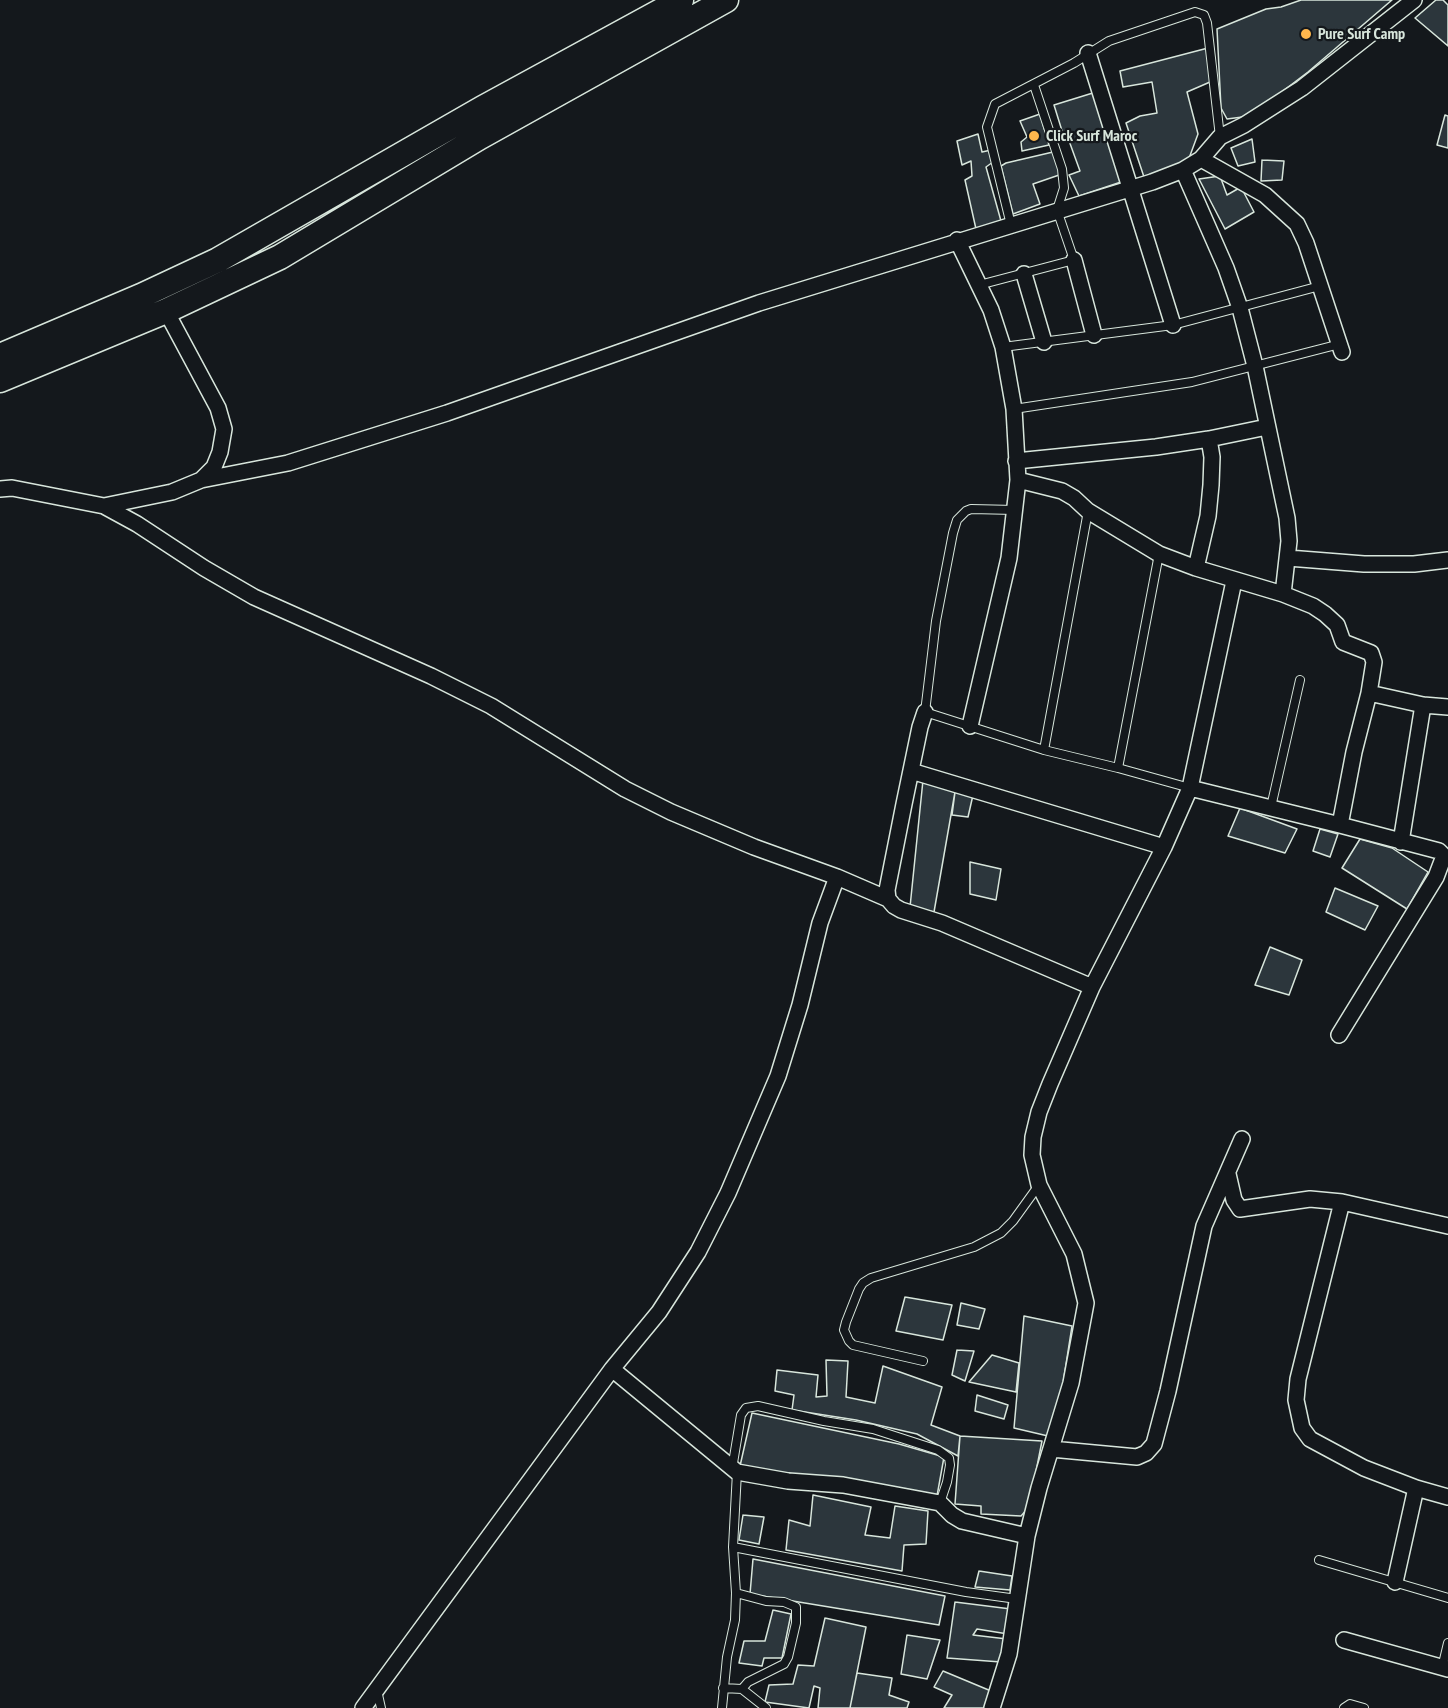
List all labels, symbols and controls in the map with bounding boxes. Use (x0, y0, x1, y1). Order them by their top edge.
place label: Pure Surf Camp (1318, 24, 1405, 44)
marker: Pure Surf Camp (1299, 27, 1313, 41)
place label: Click Surf Maroc (1046, 126, 1137, 146)
marker: Click Surf Maroc (1027, 129, 1041, 143)

